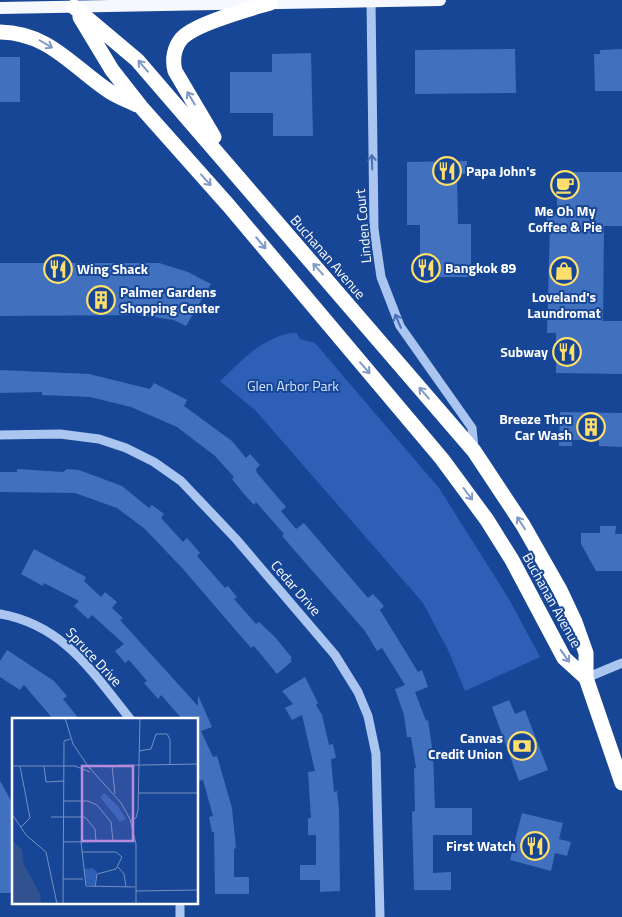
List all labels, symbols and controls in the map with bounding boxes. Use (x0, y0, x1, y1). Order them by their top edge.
one-way arrow (39, 40, 53, 50)
one-way arrow (137, 60, 149, 73)
one-way arrow (186, 92, 196, 106)
one-way arrow (368, 154, 377, 170)
restaurant icon: Papa John's (432, 156, 462, 186)
place label: Papa John's (466, 160, 536, 181)
cafe icon: Me Oh My Coffee & Pie (550, 170, 580, 200)
one-way arrow (201, 174, 212, 187)
street label: Linden Court (349, 188, 376, 264)
place label: Me Oh My Coffee & Pie (528, 200, 602, 237)
street label: Buchanan Avenue (286, 210, 371, 303)
one-way arrow (255, 237, 267, 250)
restaurant icon: Bangkok 89 (411, 253, 441, 283)
restaurant icon: Wing Shack (43, 254, 73, 284)
shop icon: Loveland's Laundromat (549, 256, 579, 286)
place label: Bangkok 89 (445, 257, 517, 278)
place label: Wing Shack (77, 258, 149, 279)
one-way arrow (313, 263, 324, 276)
place label: Palmer Gardens Shopping Center (120, 281, 220, 318)
building icon: Palmer Gardens Shopping Center (86, 285, 116, 315)
place label: Loveland's Laundromat (527, 286, 601, 323)
one-way arrow (393, 314, 403, 329)
restaurant icon: Subway (552, 337, 582, 367)
place label: Subway (500, 341, 548, 362)
one-way arrow (360, 361, 371, 374)
park label: Glen Arbor Park (247, 375, 339, 396)
one-way arrow (418, 386, 430, 399)
place label: Breeze Thru Car Wash (499, 408, 572, 445)
building icon: Breeze Thru Car Wash (576, 412, 606, 442)
one-way arrow (463, 487, 473, 501)
one-way arrow (516, 516, 526, 530)
street label: Buchanan Avenue (518, 548, 587, 651)
street label: Cedar Drive (266, 555, 326, 620)
street label: Spruce Drive (61, 622, 127, 691)
one-way arrow (560, 649, 570, 663)
inset map (12, 718, 199, 904)
place label: Canvas Credit Union (428, 727, 503, 764)
bank icon: Canvas Credit Union (507, 731, 537, 761)
restaurant icon: First Watch (520, 831, 550, 861)
place label: First Watch (446, 835, 516, 856)

